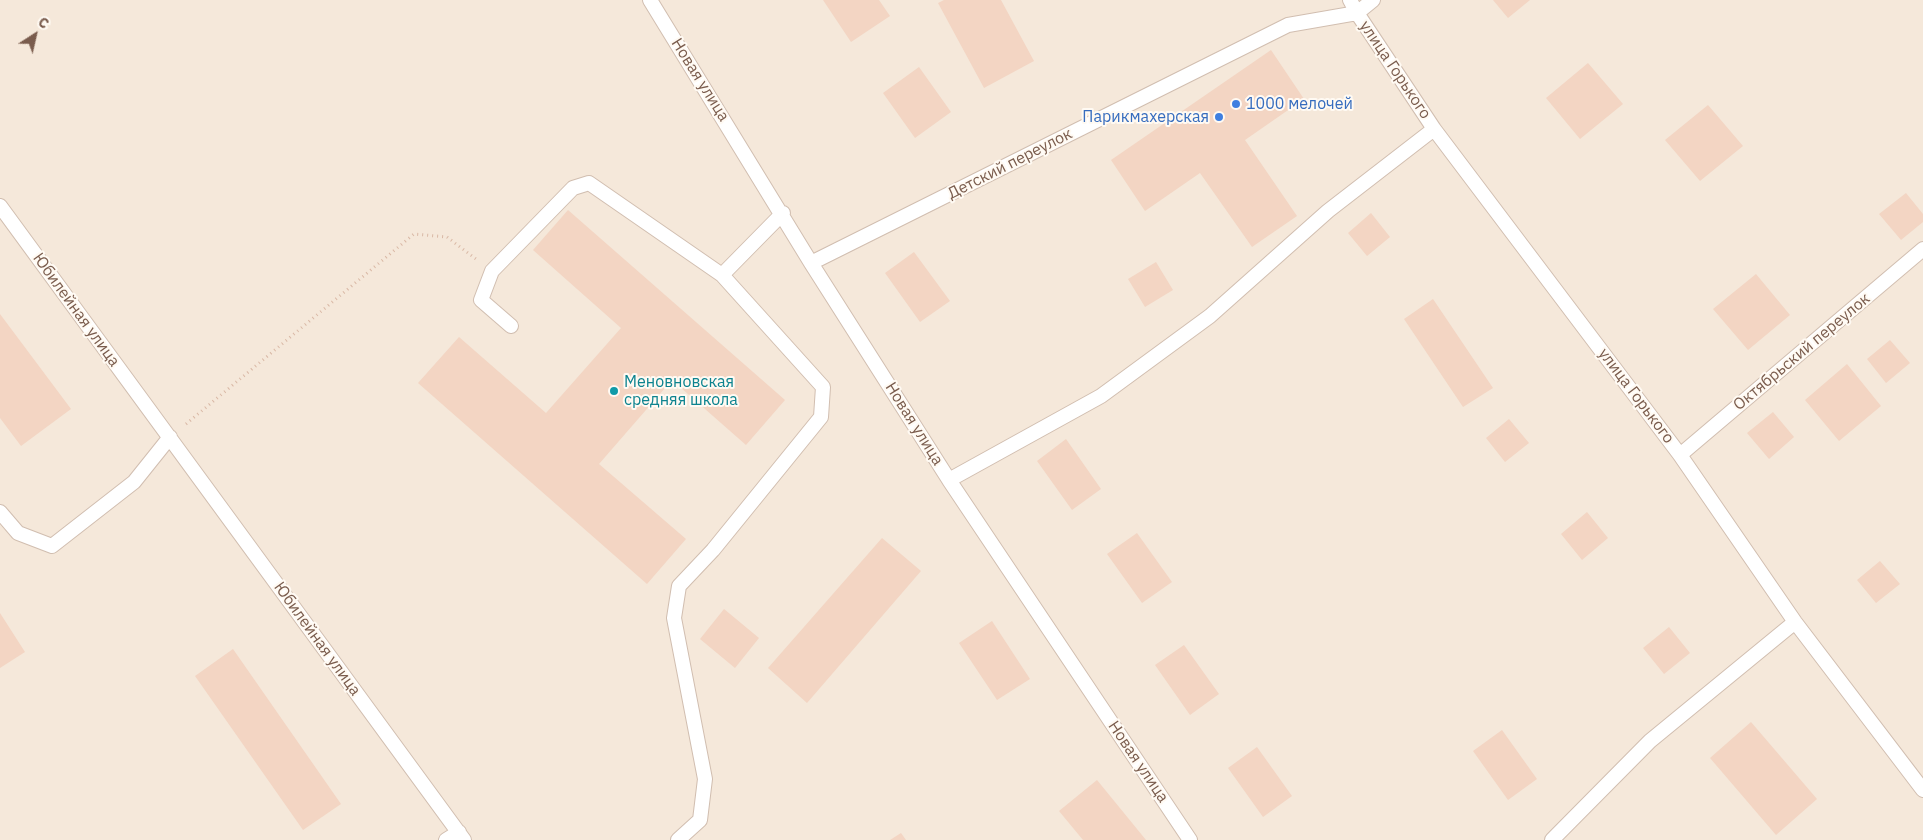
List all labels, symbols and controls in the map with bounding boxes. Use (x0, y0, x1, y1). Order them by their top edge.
north arrow (10, 10, 60, 60)
text: С (35, 13, 53, 33)
street label: улица Горького (1355, 17, 1435, 123)
street label: Новая улица (667, 35, 733, 125)
place label: 1000 мелочей (1246, 94, 1353, 114)
marker: 1000 мелочей (1230, 98, 1242, 110)
place label: Парикмахерская (1082, 107, 1209, 127)
marker: Парикмахерская (1213, 111, 1225, 123)
street label: Детский переулок (944, 124, 1076, 204)
street label: Юбилейная улица (28, 249, 124, 371)
street label: Октябрьский переулок (1730, 289, 1874, 415)
street label: улица Горького (1594, 345, 1678, 447)
place label: Меновновская средняя школа (624, 372, 738, 410)
street label: Новая улица (881, 379, 947, 469)
marker: Меновновская средняя школа (608, 385, 620, 397)
street label: Юбилейная улица (269, 578, 365, 700)
street label: Новая улица (1104, 718, 1172, 806)

